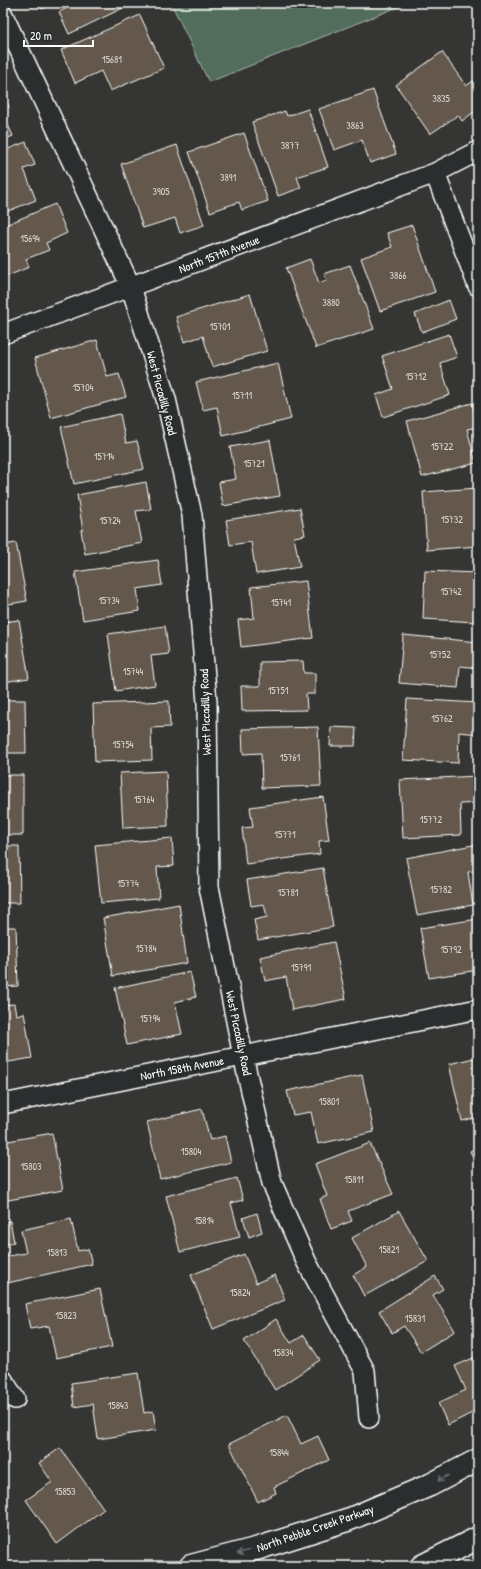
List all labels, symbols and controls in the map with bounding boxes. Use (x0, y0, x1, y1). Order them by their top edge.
scale bar (24, 22, 93, 48)
text: 20 m (30, 27, 52, 44)
house number: 15681 (102, 53, 122, 66)
house number: 3835 (432, 92, 451, 105)
house number: 3863 (346, 119, 364, 132)
house number: 3877 (281, 139, 299, 152)
house number: 3891 (220, 171, 236, 184)
house number: 3905 (153, 185, 170, 198)
street label: North 157th Avenue (176, 231, 262, 277)
house number: 15694 (20, 232, 40, 245)
house number: 3866 (390, 269, 406, 282)
house number: 3880 (322, 296, 340, 309)
house number: 15701 (210, 320, 231, 333)
street label: West Piccadilly Road (143, 349, 181, 437)
house number: 15712 (405, 370, 427, 383)
house number: 15704 (72, 381, 94, 394)
house number: 15711 (232, 389, 252, 402)
house number: 15722 (431, 440, 453, 453)
house number: 15714 (94, 450, 114, 463)
house number: 15721 (243, 457, 265, 470)
house number: 15732 (441, 513, 463, 526)
house number: 15724 (99, 514, 121, 527)
house number: 15742 (440, 585, 462, 598)
house number: 15734 (98, 594, 120, 607)
house number: 15741 (271, 596, 291, 609)
house number: 15752 (429, 648, 451, 661)
house number: 15744 (123, 665, 143, 678)
street label: West Piccadilly Road (195, 668, 215, 755)
house number: 15751 (268, 684, 289, 697)
house number: 15762 (431, 712, 453, 725)
house number: 15754 (113, 738, 134, 751)
house number: 15761 (280, 751, 301, 764)
house number: 15764 (134, 793, 155, 806)
house number: 15772 (420, 813, 443, 826)
house number: 15771 (274, 828, 296, 841)
house number: 15774 (117, 877, 139, 890)
house number: 15782 (430, 883, 452, 896)
house number: 15781 (278, 886, 299, 899)
house number: 15784 (136, 942, 157, 955)
house number: 15792 (440, 943, 462, 956)
house number: 15791 (291, 961, 311, 974)
street label: West Piccadilly Road (222, 989, 256, 1077)
house number: 15794 (140, 1012, 160, 1025)
street label: North 158th Avenue (139, 1052, 225, 1084)
house number: 15801 (319, 1095, 340, 1108)
house number: 15804 (181, 1145, 201, 1158)
house number: 15803 (20, 1160, 42, 1173)
house number: 15811 (344, 1173, 364, 1186)
house number: 15814 (194, 1214, 214, 1227)
house number: 15821 (379, 1243, 400, 1256)
house number: 15813 (47, 1246, 68, 1259)
house number: 15824 (230, 1286, 251, 1299)
house number: 15823 (55, 1309, 77, 1322)
house number: 15831 (405, 1312, 426, 1325)
house number: 15834 (273, 1346, 293, 1359)
house number: 15843 (108, 1399, 129, 1412)
house number: 15844 (269, 1446, 289, 1459)
one-way arrow (438, 1475, 450, 1482)
house number: 15853 (55, 1485, 76, 1498)
street label: North Pebble Creek Parkway (254, 1500, 376, 1556)
one-way arrow (237, 1549, 250, 1556)

